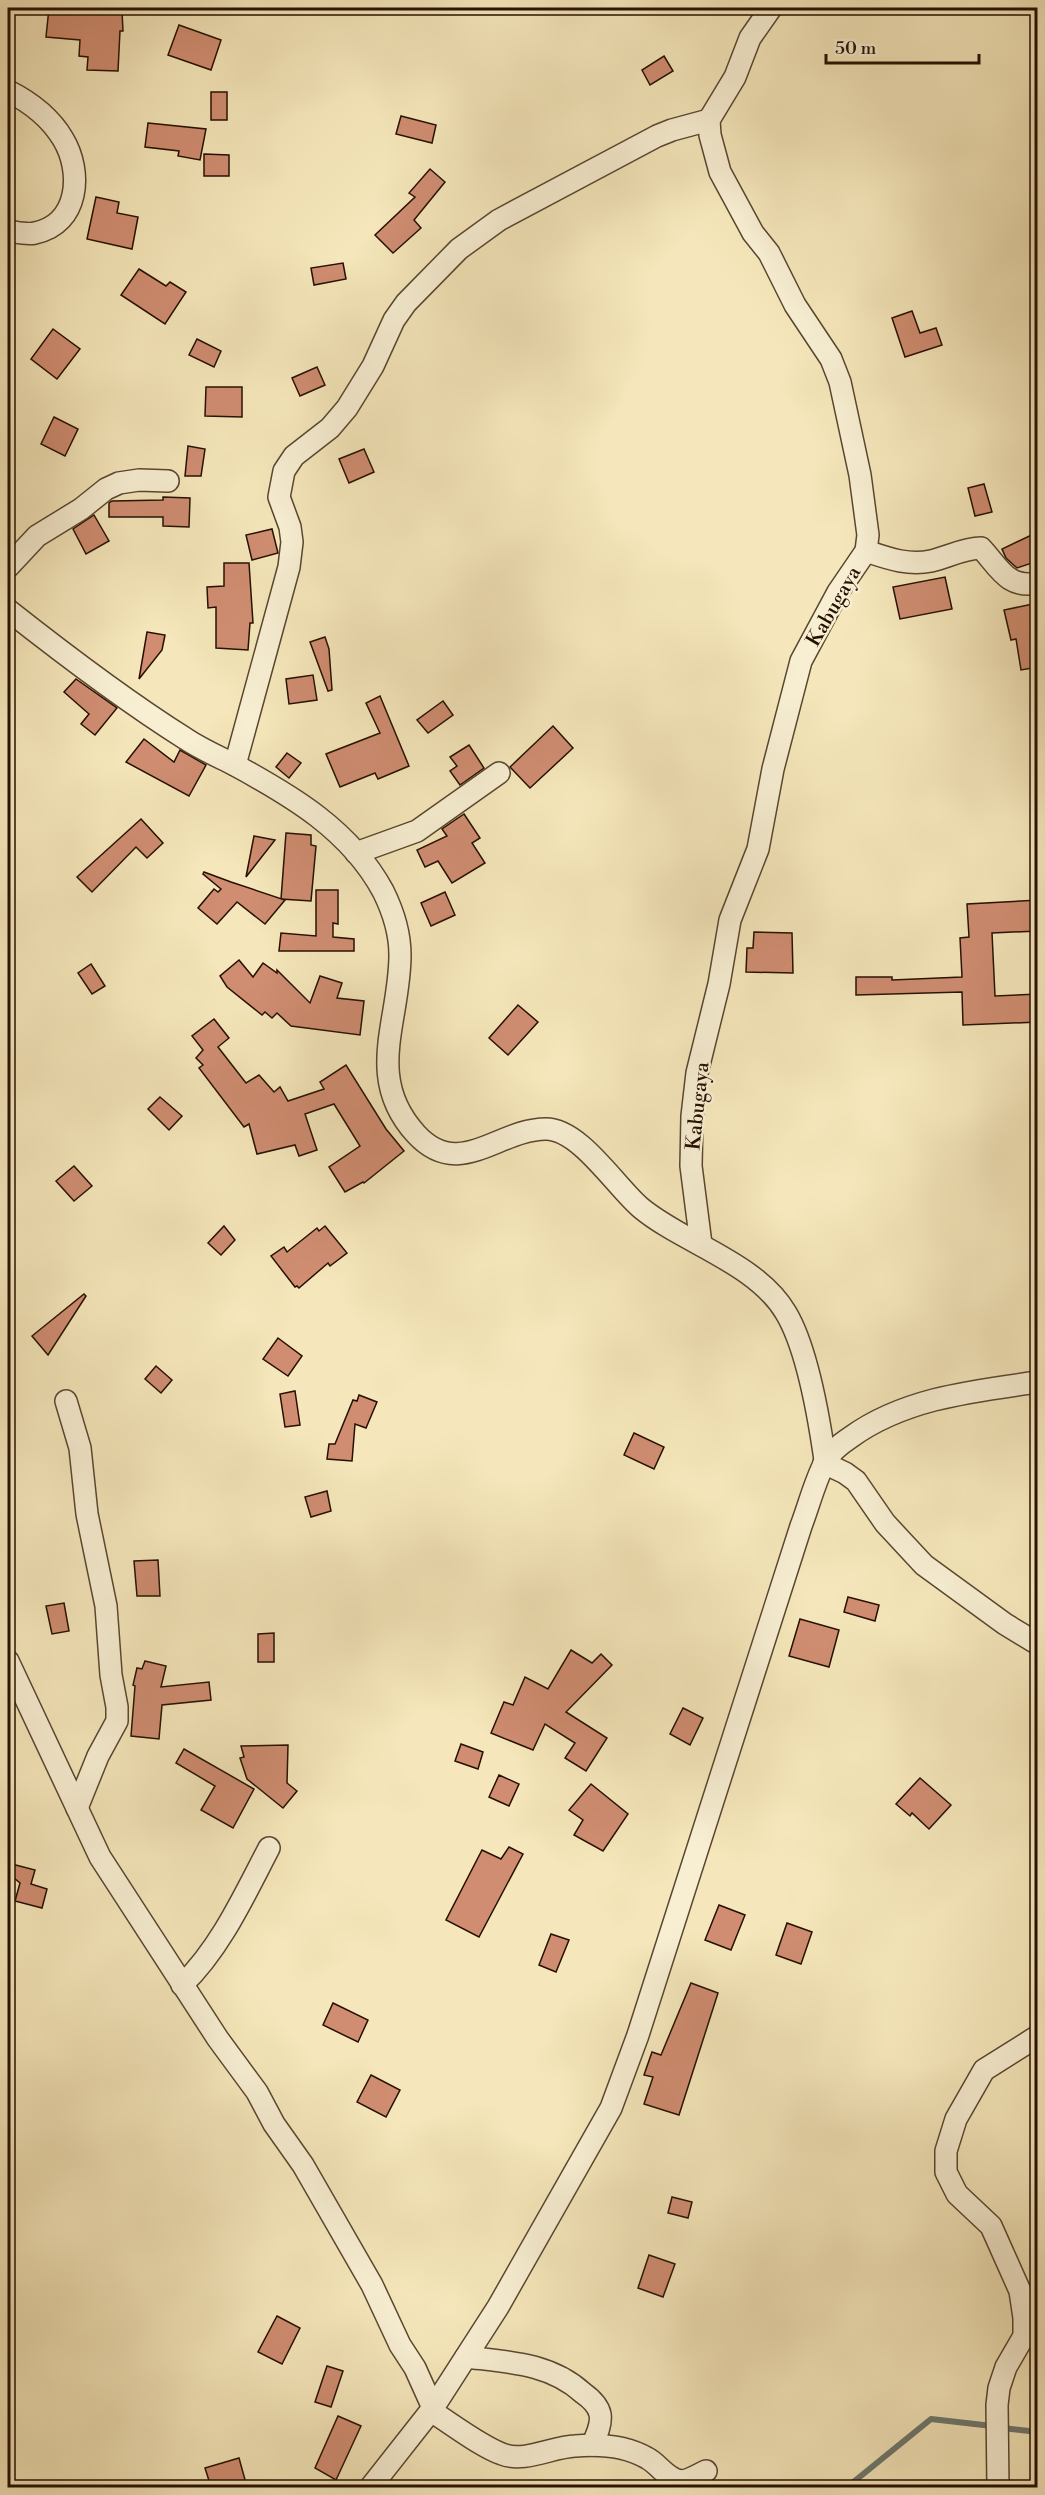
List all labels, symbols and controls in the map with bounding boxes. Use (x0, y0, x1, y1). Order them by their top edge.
scale bar (826, 27, 979, 65)
text: 50 m (835, 37, 877, 60)
street label: Kabugaya (801, 561, 868, 651)
street label: Kabugaya (681, 1060, 716, 1151)

